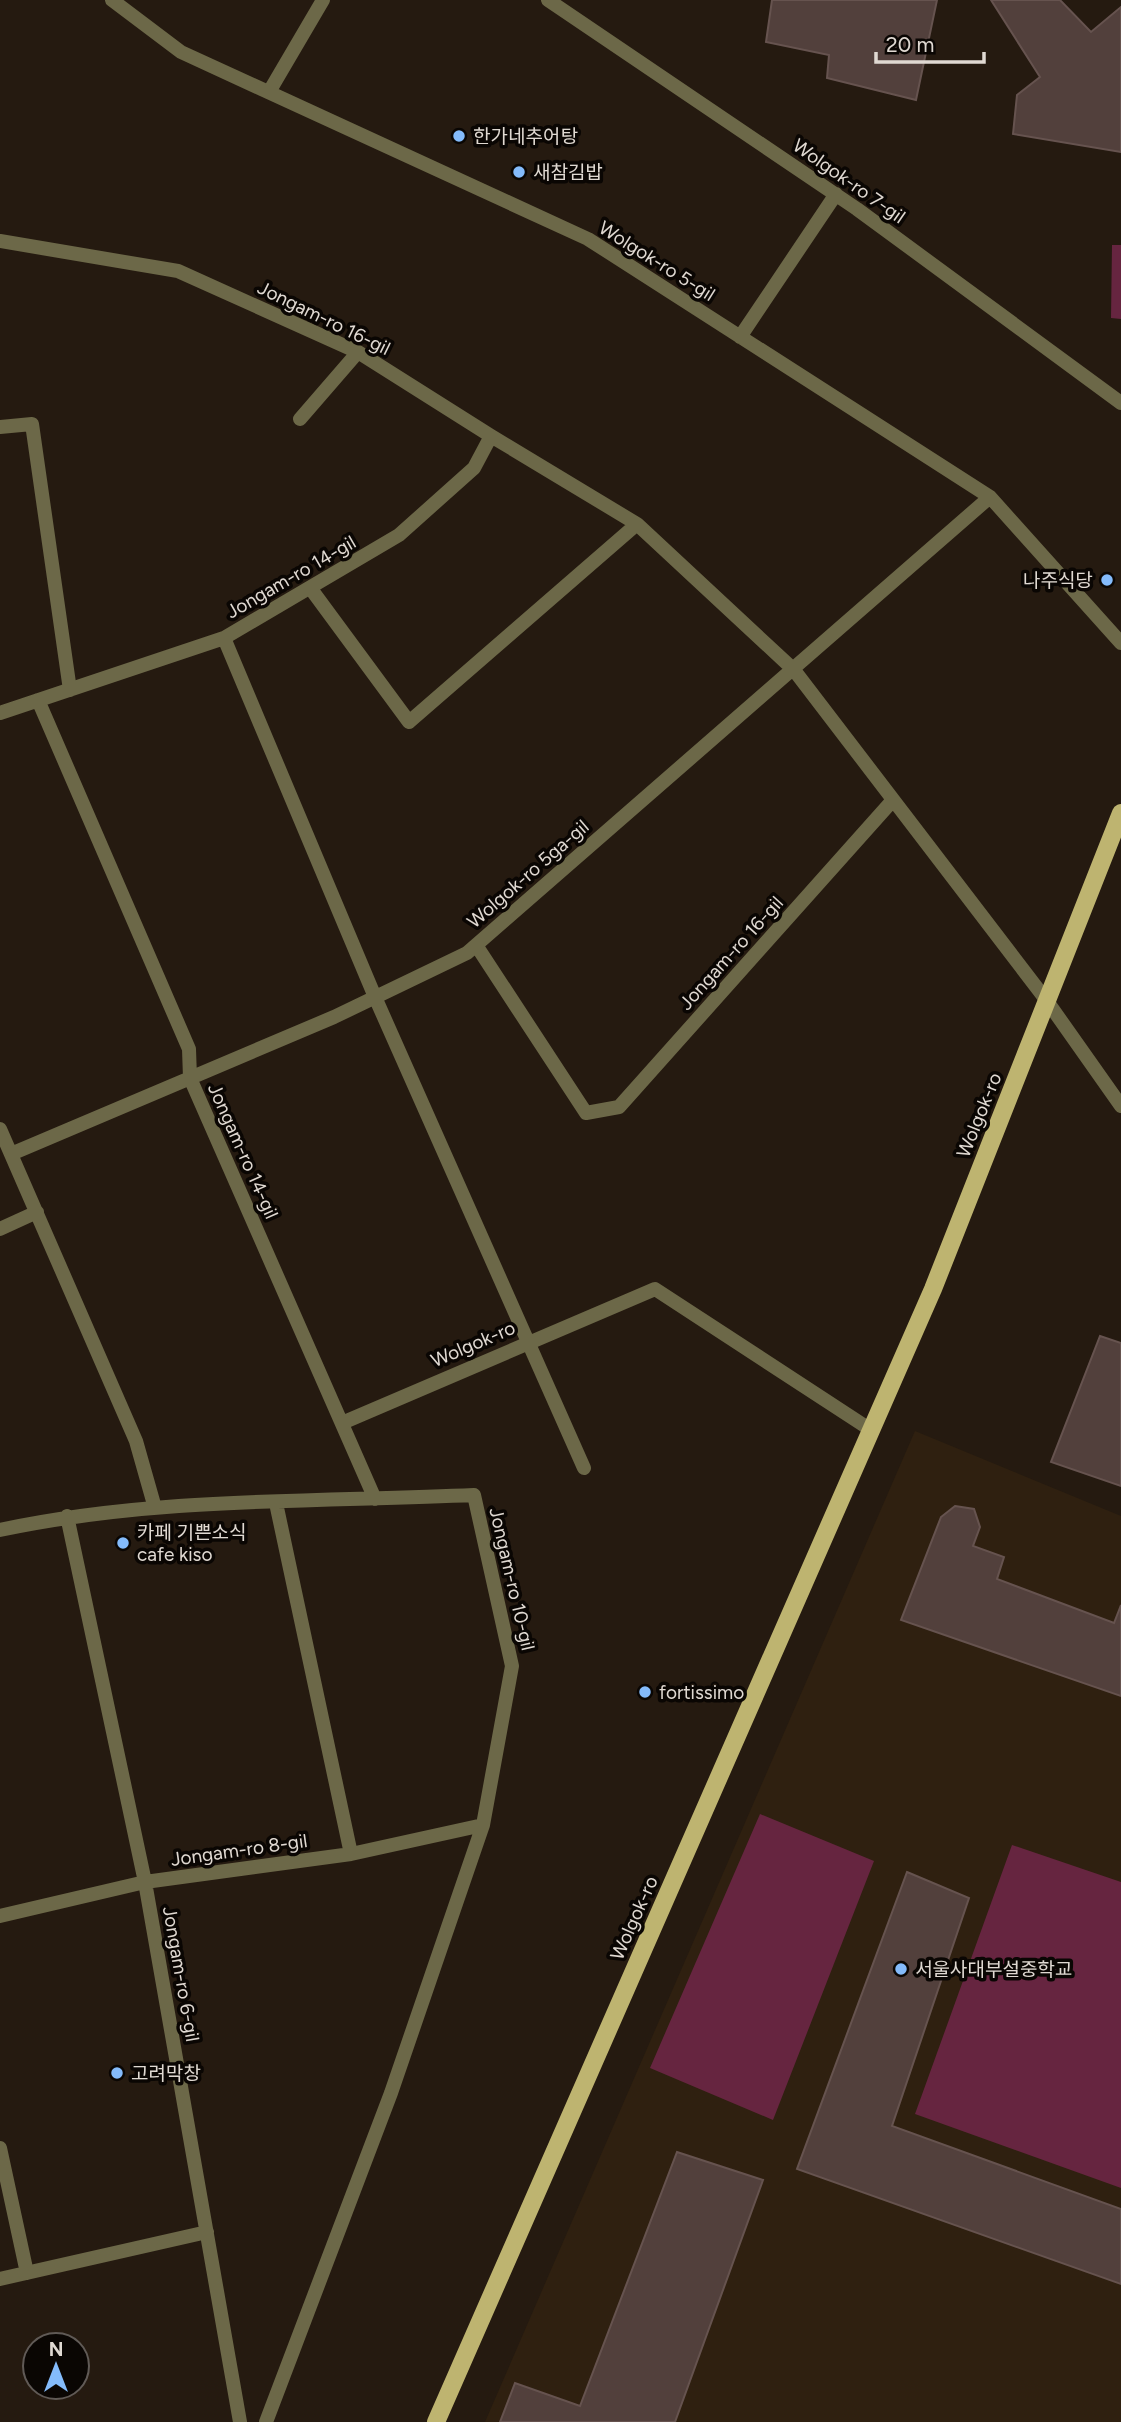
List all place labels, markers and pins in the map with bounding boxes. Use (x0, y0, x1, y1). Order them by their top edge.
place label: 한가네추어탕 (473, 125, 578, 148)
marker: 한가네추어탕 (451, 128, 467, 144)
place label: 새참김밥 (533, 161, 603, 184)
marker: 새참김밥 (511, 164, 527, 180)
place label: 나주식당 (1023, 569, 1093, 592)
marker: 나주식당 (1099, 572, 1115, 588)
place label: 카페 기쁜소식 cafe kiso (137, 1521, 247, 1566)
marker: 카페 기쁜소식 cafe kiso (115, 1535, 131, 1551)
place label: fortissimo (659, 1681, 744, 1704)
marker: fortissimo (637, 1684, 653, 1700)
place label: 서울사대부설중학교 (915, 1958, 1072, 1981)
marker: 서울사대부설중학교 (893, 1961, 909, 1977)
place label: 고려막창 (131, 2062, 201, 2085)
marker: 고려막창 (109, 2065, 125, 2081)

